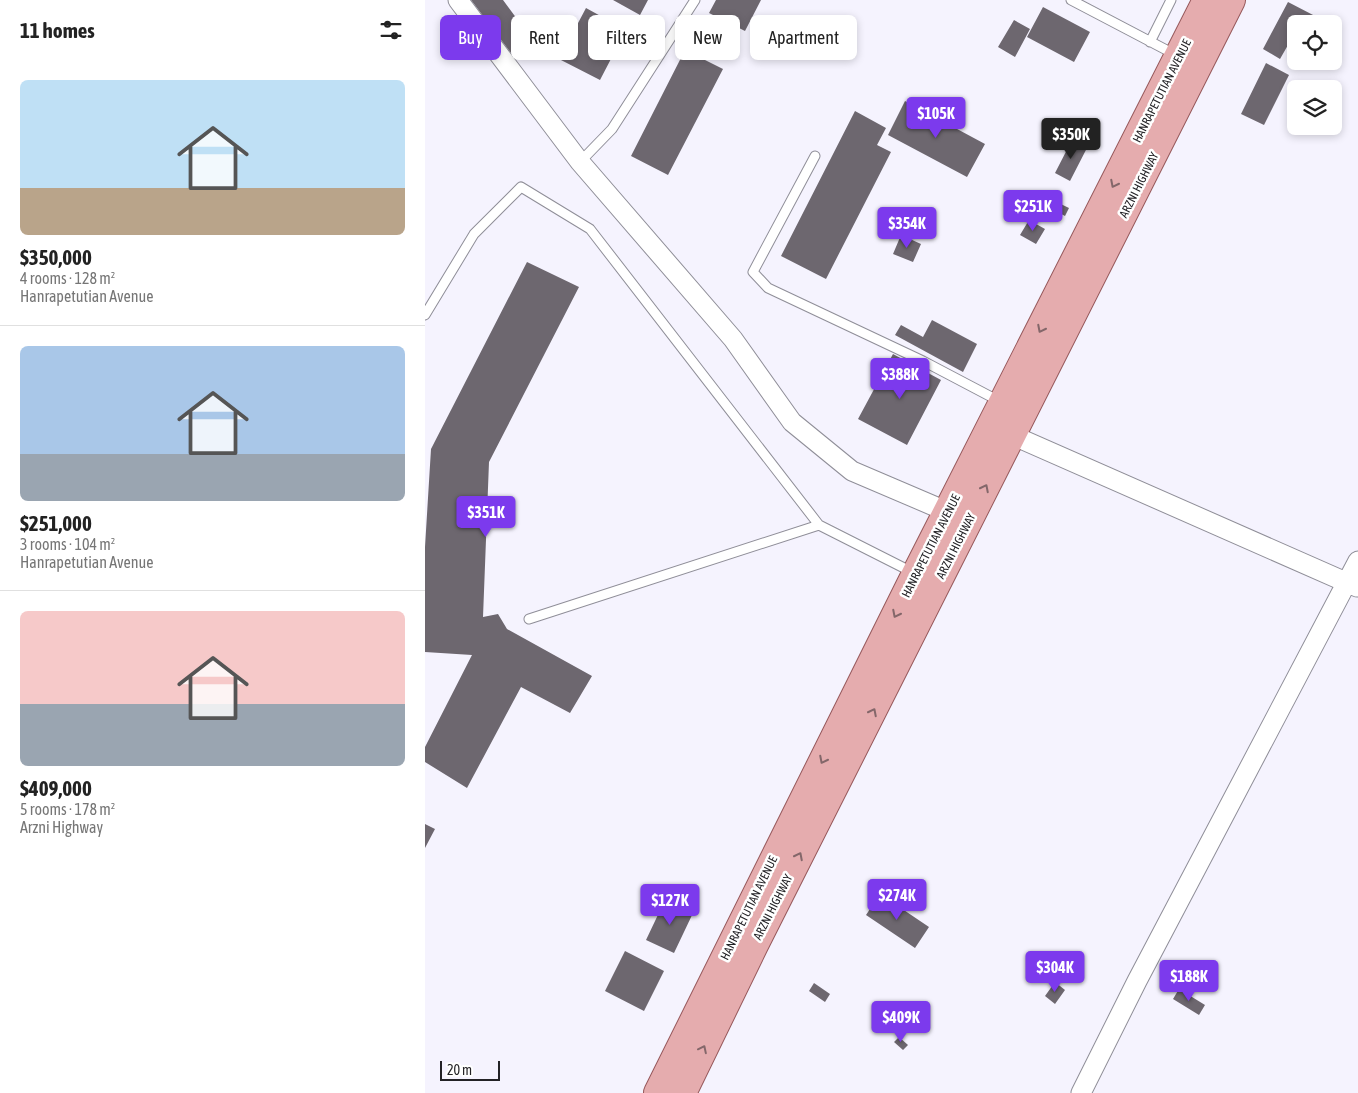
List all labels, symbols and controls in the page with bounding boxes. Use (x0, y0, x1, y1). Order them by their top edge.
chip: Buy (440, 15, 501, 60)
chip: Rent (511, 15, 578, 60)
chip: Filters (588, 15, 665, 60)
chip: New (675, 15, 740, 60)
chip: Apartment (750, 15, 857, 60)
map controls (1287, 15, 1342, 135)
button: locate (1287, 15, 1342, 70)
icon: filters (377, 16, 405, 44)
text: 11 homes (20, 18, 95, 42)
street label: HANRAPETUTIAN AVENUE (1130, 37, 1194, 145)
button: layers (1287, 80, 1342, 135)
pin: $105K (901, 96, 971, 139)
text: $105K (917, 104, 955, 122)
icon: home (168, 113, 258, 203)
pin: $350K (1036, 118, 1106, 160)
text: $350K (1052, 125, 1090, 143)
street label: ARZNI HIGHWAY (1117, 149, 1162, 220)
one-way arrow (1110, 179, 1120, 188)
pin: $251K (998, 190, 1068, 232)
text: $251K (1014, 197, 1052, 215)
pin: $354K (872, 206, 942, 249)
text: $354K (888, 214, 926, 232)
text: $350,000 (20, 245, 92, 269)
text: 4 rooms · 128 m² (20, 269, 115, 287)
text: Hanrapetutian Avenue (20, 287, 154, 305)
one-way arrow (1037, 324, 1047, 333)
pin: $388K (865, 358, 935, 400)
text: $388K (881, 365, 919, 383)
icon: home (168, 378, 258, 468)
one-way arrow (979, 484, 989, 493)
street label: HANRAPETUTIAN AVENUE (899, 492, 963, 600)
pin: $351K (451, 496, 521, 538)
text: $351K (467, 503, 505, 521)
street label: ARZNI HIGHWAY (934, 510, 979, 581)
text: $251,000 (20, 511, 92, 535)
text: 3 rooms · 104 m² (20, 535, 115, 553)
text: Hanrapetutian Avenue (20, 553, 154, 571)
one-way arrow (892, 609, 902, 618)
icon: home (168, 643, 258, 733)
one-way arrow (867, 708, 877, 717)
one-way arrow (819, 755, 830, 764)
text: $409,000 (20, 776, 92, 800)
text: 5 rooms · 178 m² (20, 800, 115, 818)
text: Arzni Highway (20, 818, 103, 836)
one-way arrow (793, 853, 803, 862)
street label: HANRAPETUTIAN AVENUE (718, 854, 780, 962)
street label: ARZNI HIGHWAY (751, 871, 796, 942)
pin: $274K (862, 878, 932, 921)
pin: $127K (635, 884, 705, 926)
text: $274K (878, 886, 916, 904)
text: $127K (651, 891, 689, 909)
pin: $304K (1020, 950, 1090, 993)
text: $304K (1036, 958, 1074, 976)
pin: $188K (1154, 960, 1224, 1002)
text: $188K (1170, 967, 1208, 985)
pin: $409K (866, 1000, 936, 1043)
text: $409K (882, 1008, 920, 1026)
one-way arrow (697, 1045, 708, 1054)
scale bar (440, 1058, 500, 1081)
text: 20 m (447, 1062, 472, 1078)

